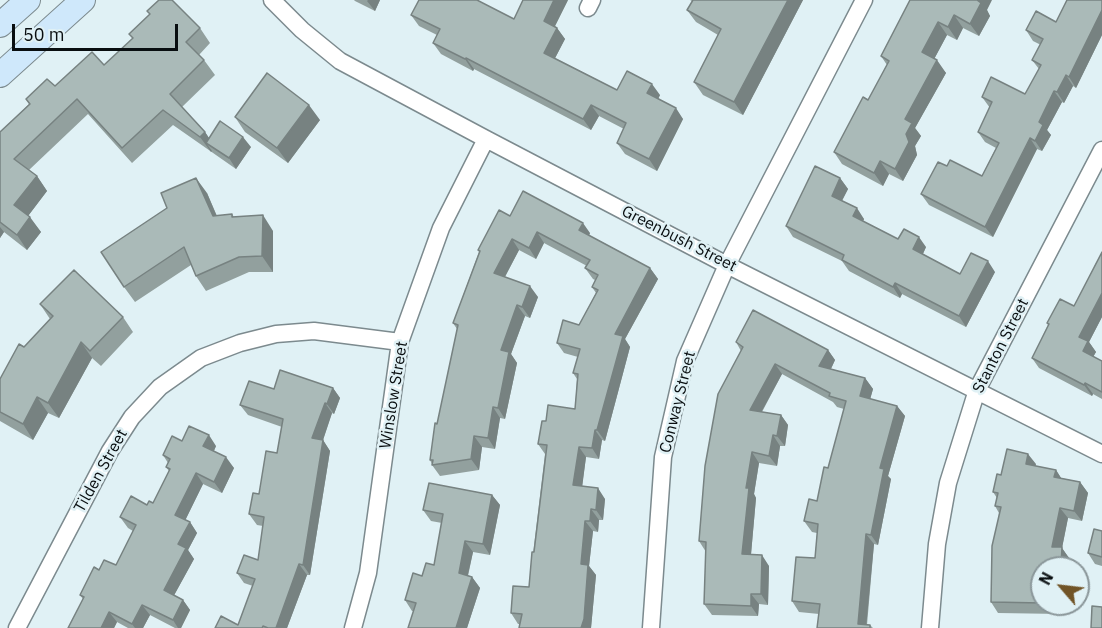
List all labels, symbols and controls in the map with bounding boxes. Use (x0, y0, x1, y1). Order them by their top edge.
scale bar (15, 12, 182, 50)
text: 50 m (23, 23, 65, 46)
street label: Greenbush Street (618, 202, 740, 276)
street label: Stanton Street (969, 295, 1033, 397)
street label: Winslow Street (376, 340, 412, 450)
street label: Conway Street (656, 349, 700, 455)
street label: Tilden Street (70, 426, 132, 516)
north arrow (1030, 556, 1090, 616)
text: N (1034, 569, 1057, 588)

